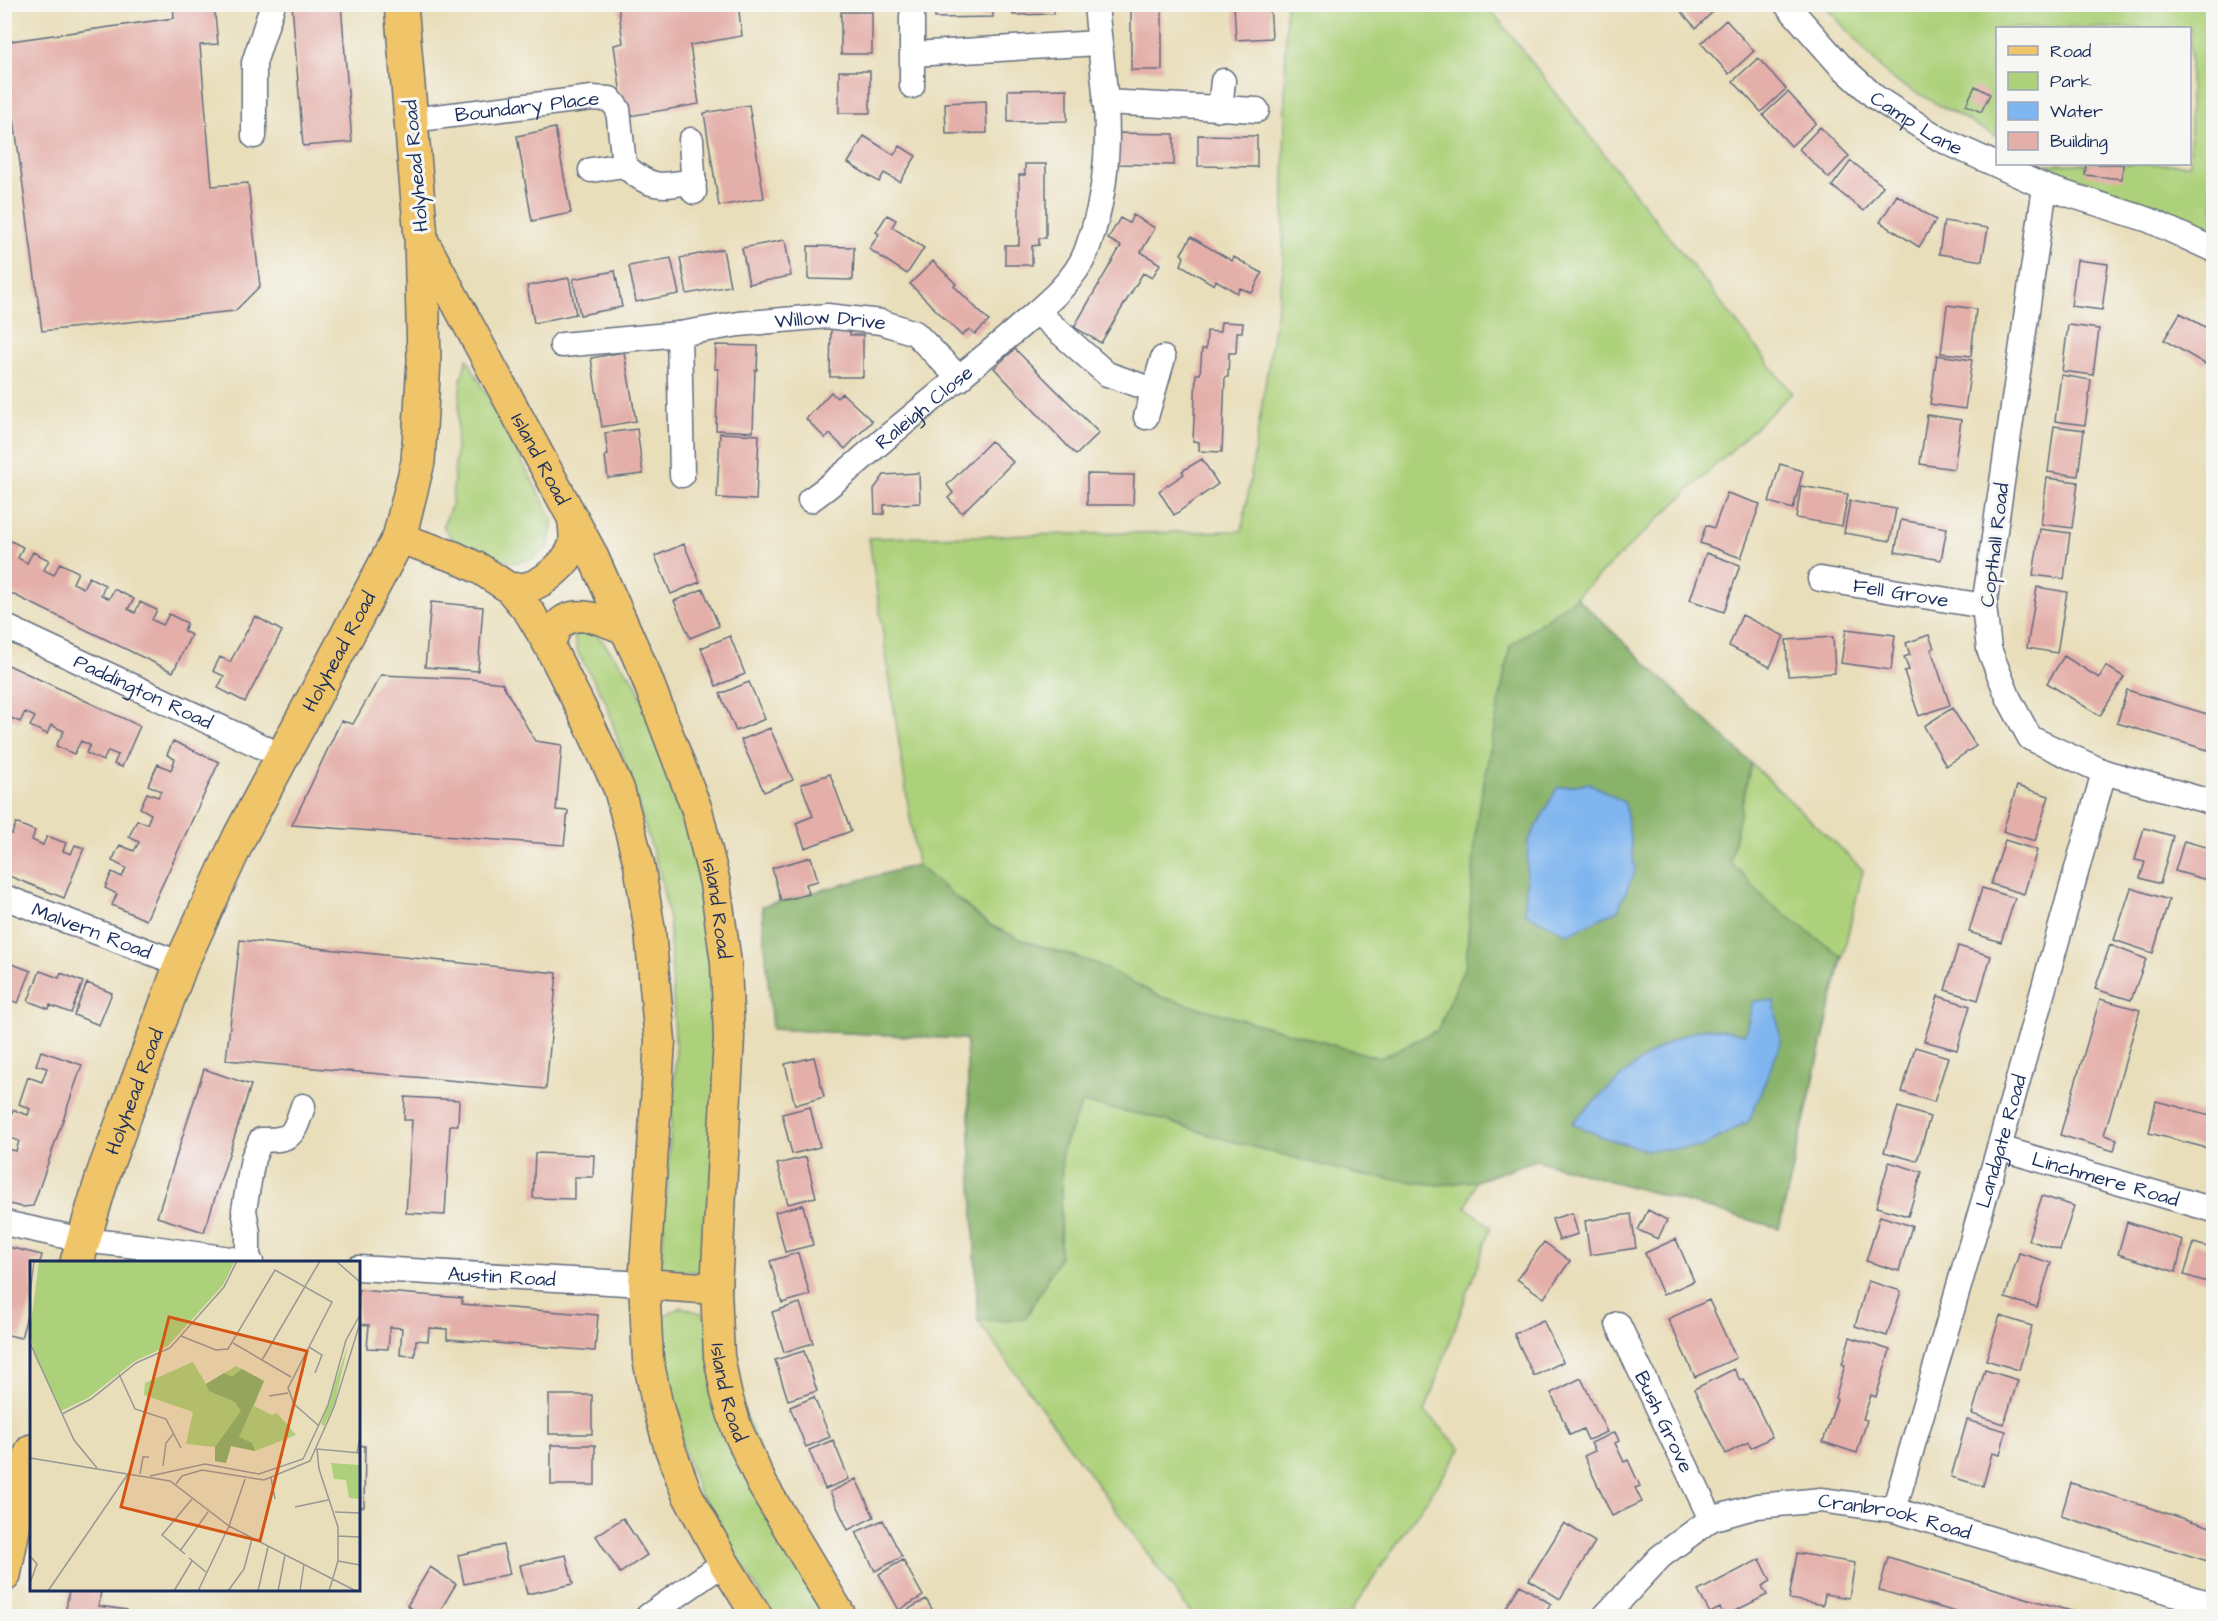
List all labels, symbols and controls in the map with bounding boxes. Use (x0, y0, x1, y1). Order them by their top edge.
legend (1996, 27, 2191, 165)
text: Road (2050, 39, 2091, 64)
text: Park (2050, 69, 2092, 94)
street label: Boundary Place (453, 85, 600, 130)
street label: Camp Lane (1864, 85, 1967, 163)
street label: Holyhead Road (396, 99, 437, 233)
text: Water (2050, 99, 2103, 124)
text: Building (2050, 129, 2108, 155)
street label: Willow Drive (773, 303, 887, 337)
street label: Raleigh Close (869, 359, 979, 456)
street label: Island Road (504, 408, 576, 510)
street label: Copthall Road (1973, 481, 2017, 609)
street label: Fell Grove (1851, 572, 1951, 615)
street label: Holyhead Road (296, 587, 383, 717)
street label: Paddington Road (69, 648, 217, 737)
street label: Island Road (695, 856, 738, 961)
street label: Malvern Road (28, 896, 155, 967)
street label: Holyhead Road (99, 1025, 171, 1159)
street label: Landgate Road (1969, 1071, 2034, 1212)
street label: Linchmere Road (2029, 1145, 2182, 1214)
street label: Austin Road (447, 1260, 556, 1294)
inset map (30, 1261, 360, 1591)
street label: Island Road (703, 1343, 754, 1447)
street label: Bush Grove (1627, 1366, 1700, 1478)
street label: Cranbrook Road (1816, 1487, 1975, 1547)

